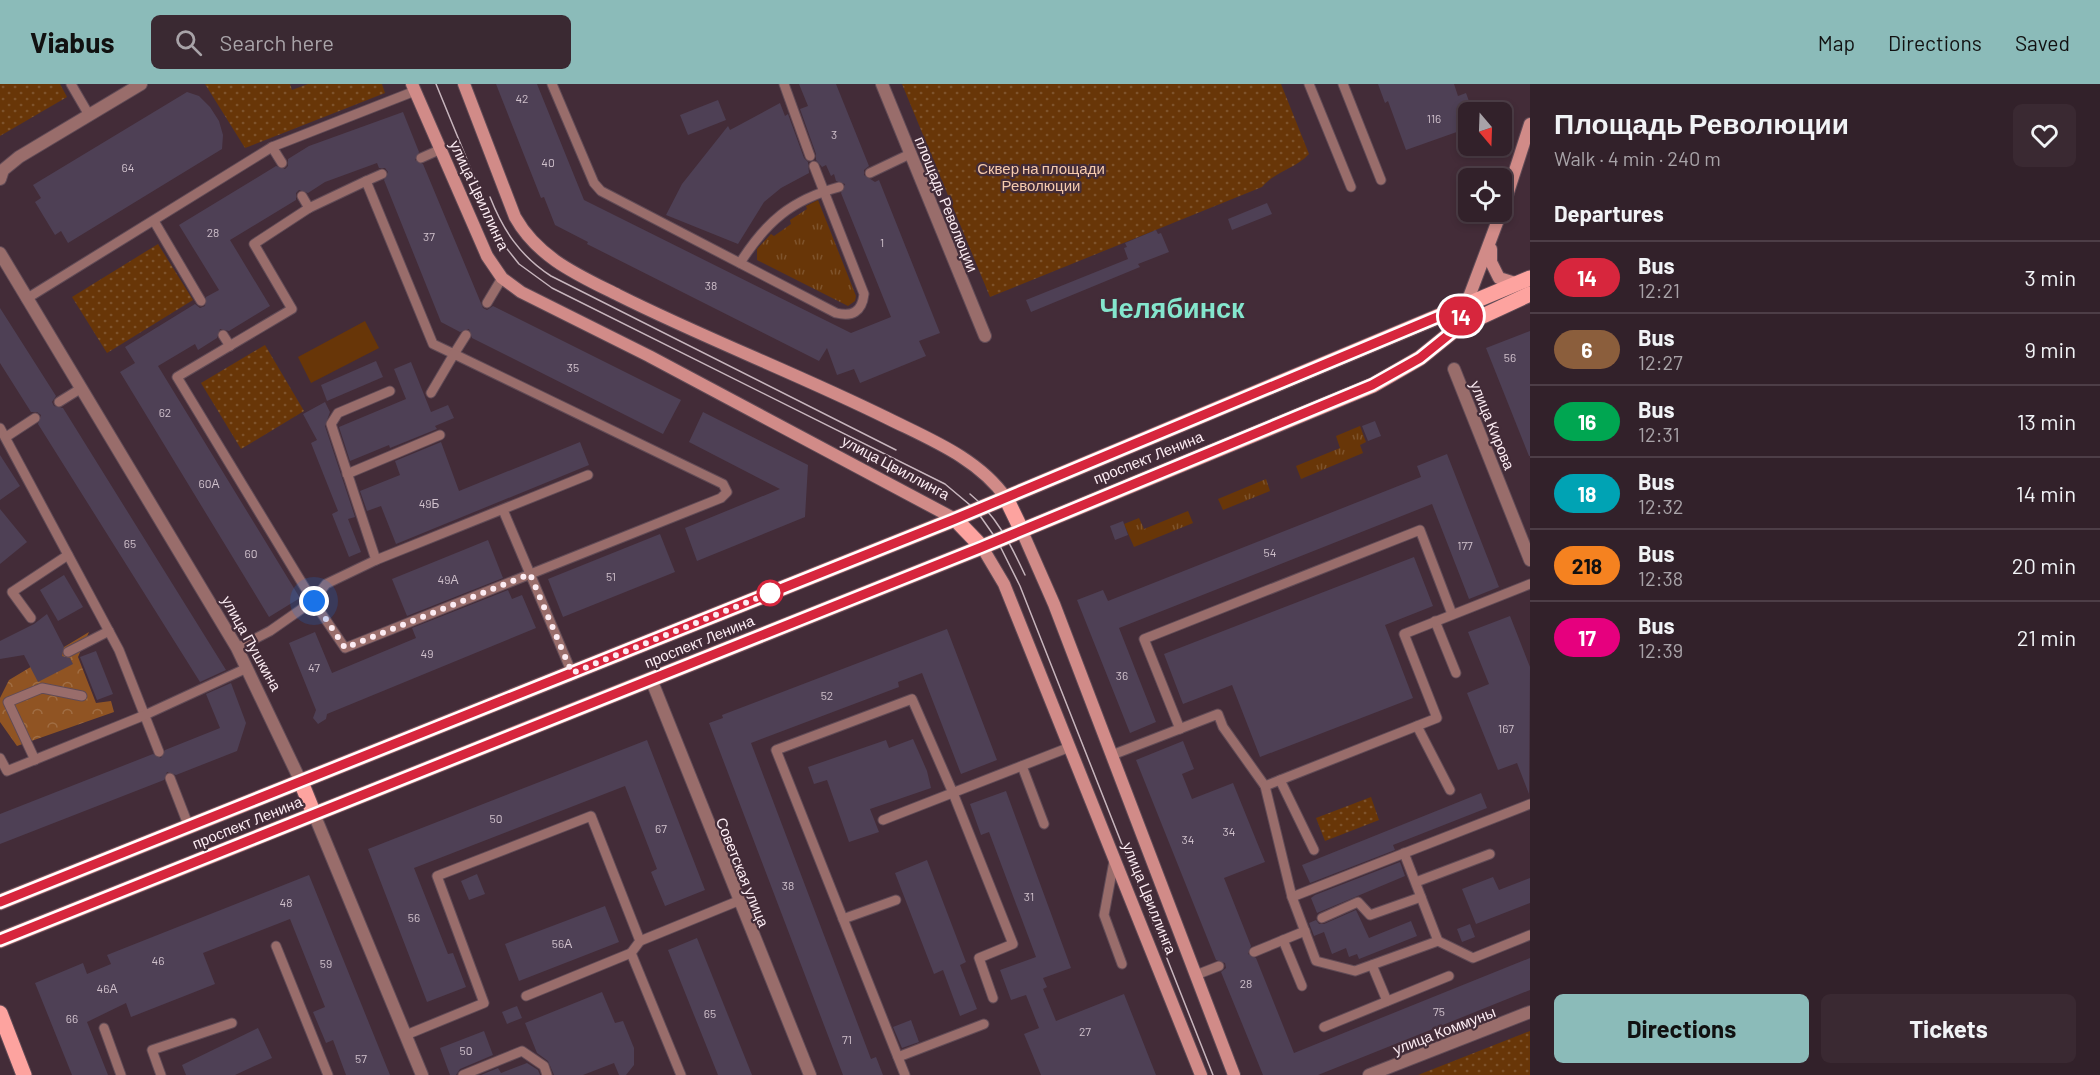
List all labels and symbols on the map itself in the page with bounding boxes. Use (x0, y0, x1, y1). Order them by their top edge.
house number: 42 (515, 91, 529, 105)
north arrow (1458, 102, 1512, 156)
house number: 116 (1427, 111, 1441, 125)
house number: 3 (831, 127, 837, 141)
street label: площадь Революции (912, 134, 982, 274)
street label: улица Цвиллинга (447, 137, 514, 253)
house number: 40 (541, 155, 555, 169)
park label: Сквер на площади Революции (977, 159, 1105, 194)
house number: 64 (122, 160, 134, 174)
house number: 28 (207, 225, 219, 239)
house number: 37 (423, 229, 435, 243)
house number: 1 (880, 235, 884, 249)
house number: 38 (705, 278, 717, 292)
district label: Челябинск (1099, 291, 1245, 323)
line badge: 14 (1434, 296, 1488, 336)
house number: 56 (1504, 350, 1516, 364)
house number: 35 (567, 360, 579, 374)
street label: улица Кирова (1467, 378, 1519, 473)
house number: 62 (159, 405, 171, 419)
street label: проспект Ленина (1090, 427, 1206, 487)
street label: улица Цвиллинга (839, 431, 953, 503)
house number: 60А (199, 476, 219, 490)
house number: 49Б (419, 496, 439, 510)
house number: 65 (124, 536, 136, 550)
house number: 177 (1457, 538, 1473, 552)
house number: 54 (1264, 545, 1276, 559)
house number: 60 (245, 546, 257, 560)
house number: 51 (606, 569, 616, 583)
house number: 49А (438, 572, 458, 586)
unlabelled marker (757, 580, 783, 606)
your location (299, 586, 329, 616)
street label: улица Пушкина (218, 592, 286, 694)
street label: проспект Ленина (641, 611, 757, 671)
house number: 49 (421, 646, 433, 660)
house number: 47 (308, 660, 320, 674)
house number: 36 (1116, 668, 1128, 682)
house number: 52 (821, 688, 833, 702)
house number: 167 (1498, 721, 1514, 735)
street label: проспект Ленина (189, 792, 305, 852)
house number: 50 (490, 811, 502, 825)
street label: Советская улица (713, 815, 773, 930)
house number: 67 (655, 821, 667, 835)
house number: 34 (1223, 824, 1235, 838)
house number: 34 (1182, 832, 1194, 846)
street label: улица Цвиллинга (1119, 839, 1181, 957)
house number: 38 (782, 878, 794, 892)
house number: 31 (1024, 889, 1034, 903)
house number: 48 (280, 895, 292, 909)
house number: 56 (408, 910, 420, 924)
house number: 56А (552, 936, 572, 950)
house number: 46 (152, 953, 164, 967)
house number: 59 (320, 956, 332, 970)
house number: 28 (1240, 976, 1252, 990)
house number: 46А (97, 981, 117, 995)
street label: улица Коммуны (1390, 1002, 1498, 1058)
house number: 75 (1433, 1004, 1445, 1018)
house number: 65 (704, 1006, 716, 1020)
house number: 66 (66, 1011, 78, 1025)
house number: 27 (1079, 1024, 1091, 1038)
house number: 71 (842, 1032, 852, 1046)
house number: 50 (460, 1043, 472, 1057)
house number: 57 (355, 1051, 367, 1065)

